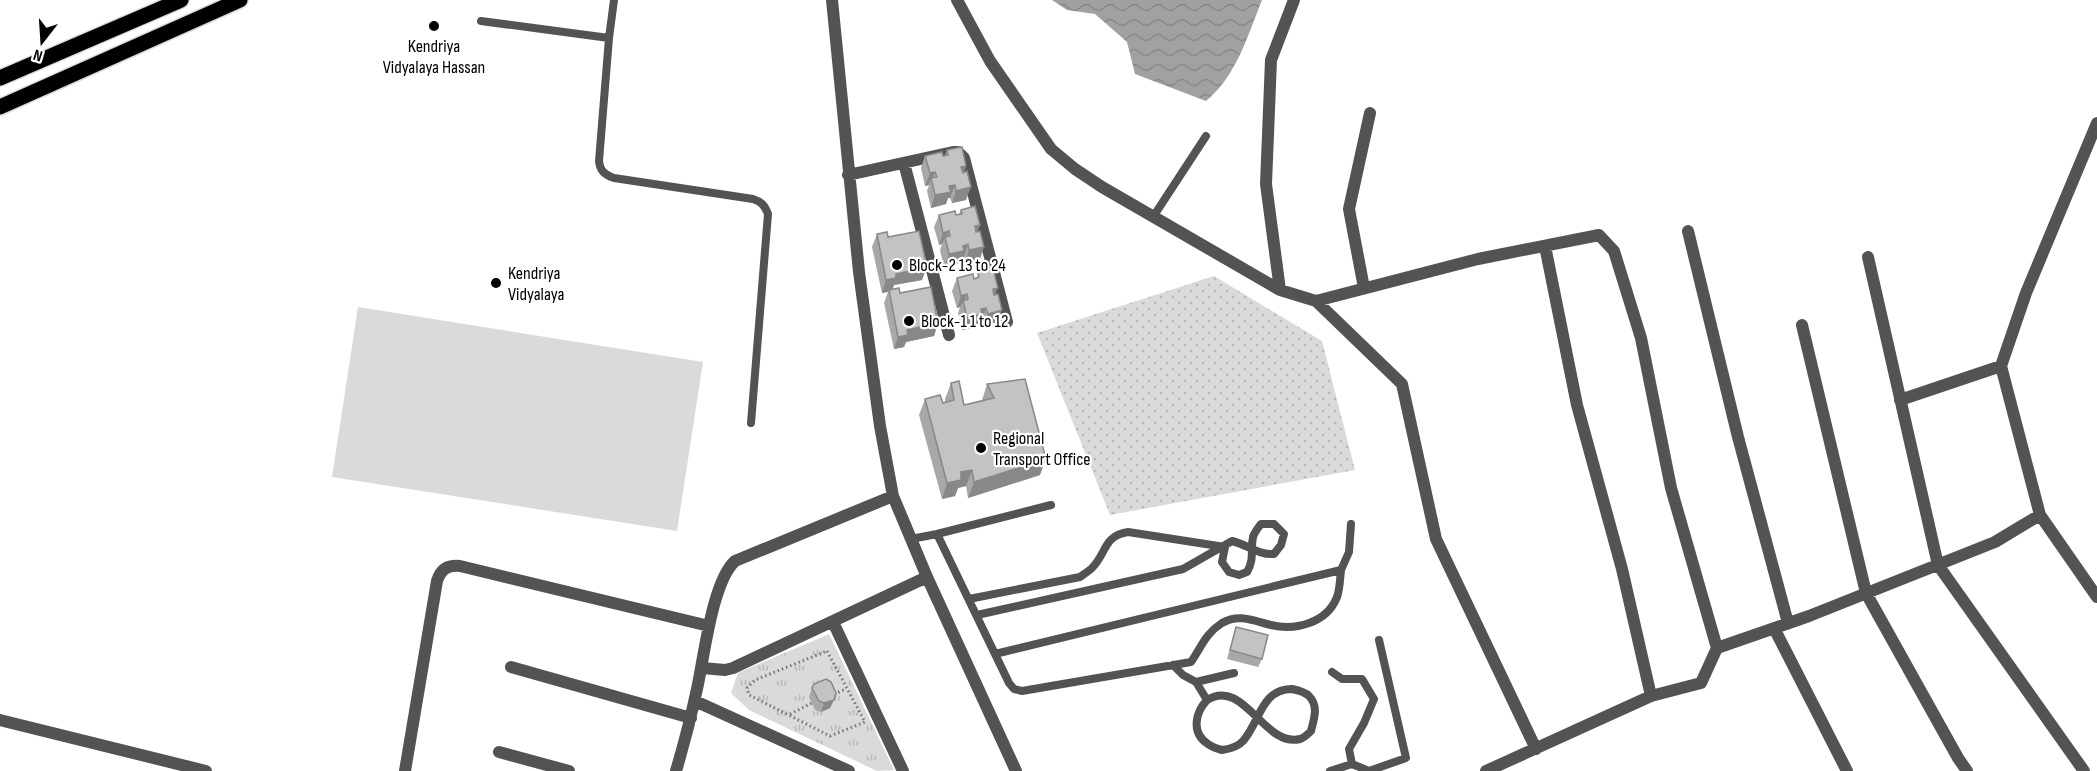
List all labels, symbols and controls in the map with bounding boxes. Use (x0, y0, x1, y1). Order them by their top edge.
north arrow (12, 12, 72, 72)
marker: Kendriya Vidyalaya Hassan (427, 19, 441, 33)
place label: Kendriya Vidyalaya Hassan (383, 36, 485, 78)
text: N (31, 45, 45, 65)
place label: Block-2 13 to 24 (909, 255, 1006, 276)
marker: Block-2 13 to 24 (890, 258, 904, 272)
place label: Kendriya Vidyalaya (508, 263, 564, 305)
marker: Kendriya Vidyalaya (489, 276, 503, 290)
place label: Block-1 1 to 12 (921, 311, 1008, 332)
marker: Block-1 1 to 12 (902, 314, 916, 328)
place label: Regional Transport Office (993, 428, 1091, 470)
marker: Regional Transport Office (974, 441, 988, 455)

